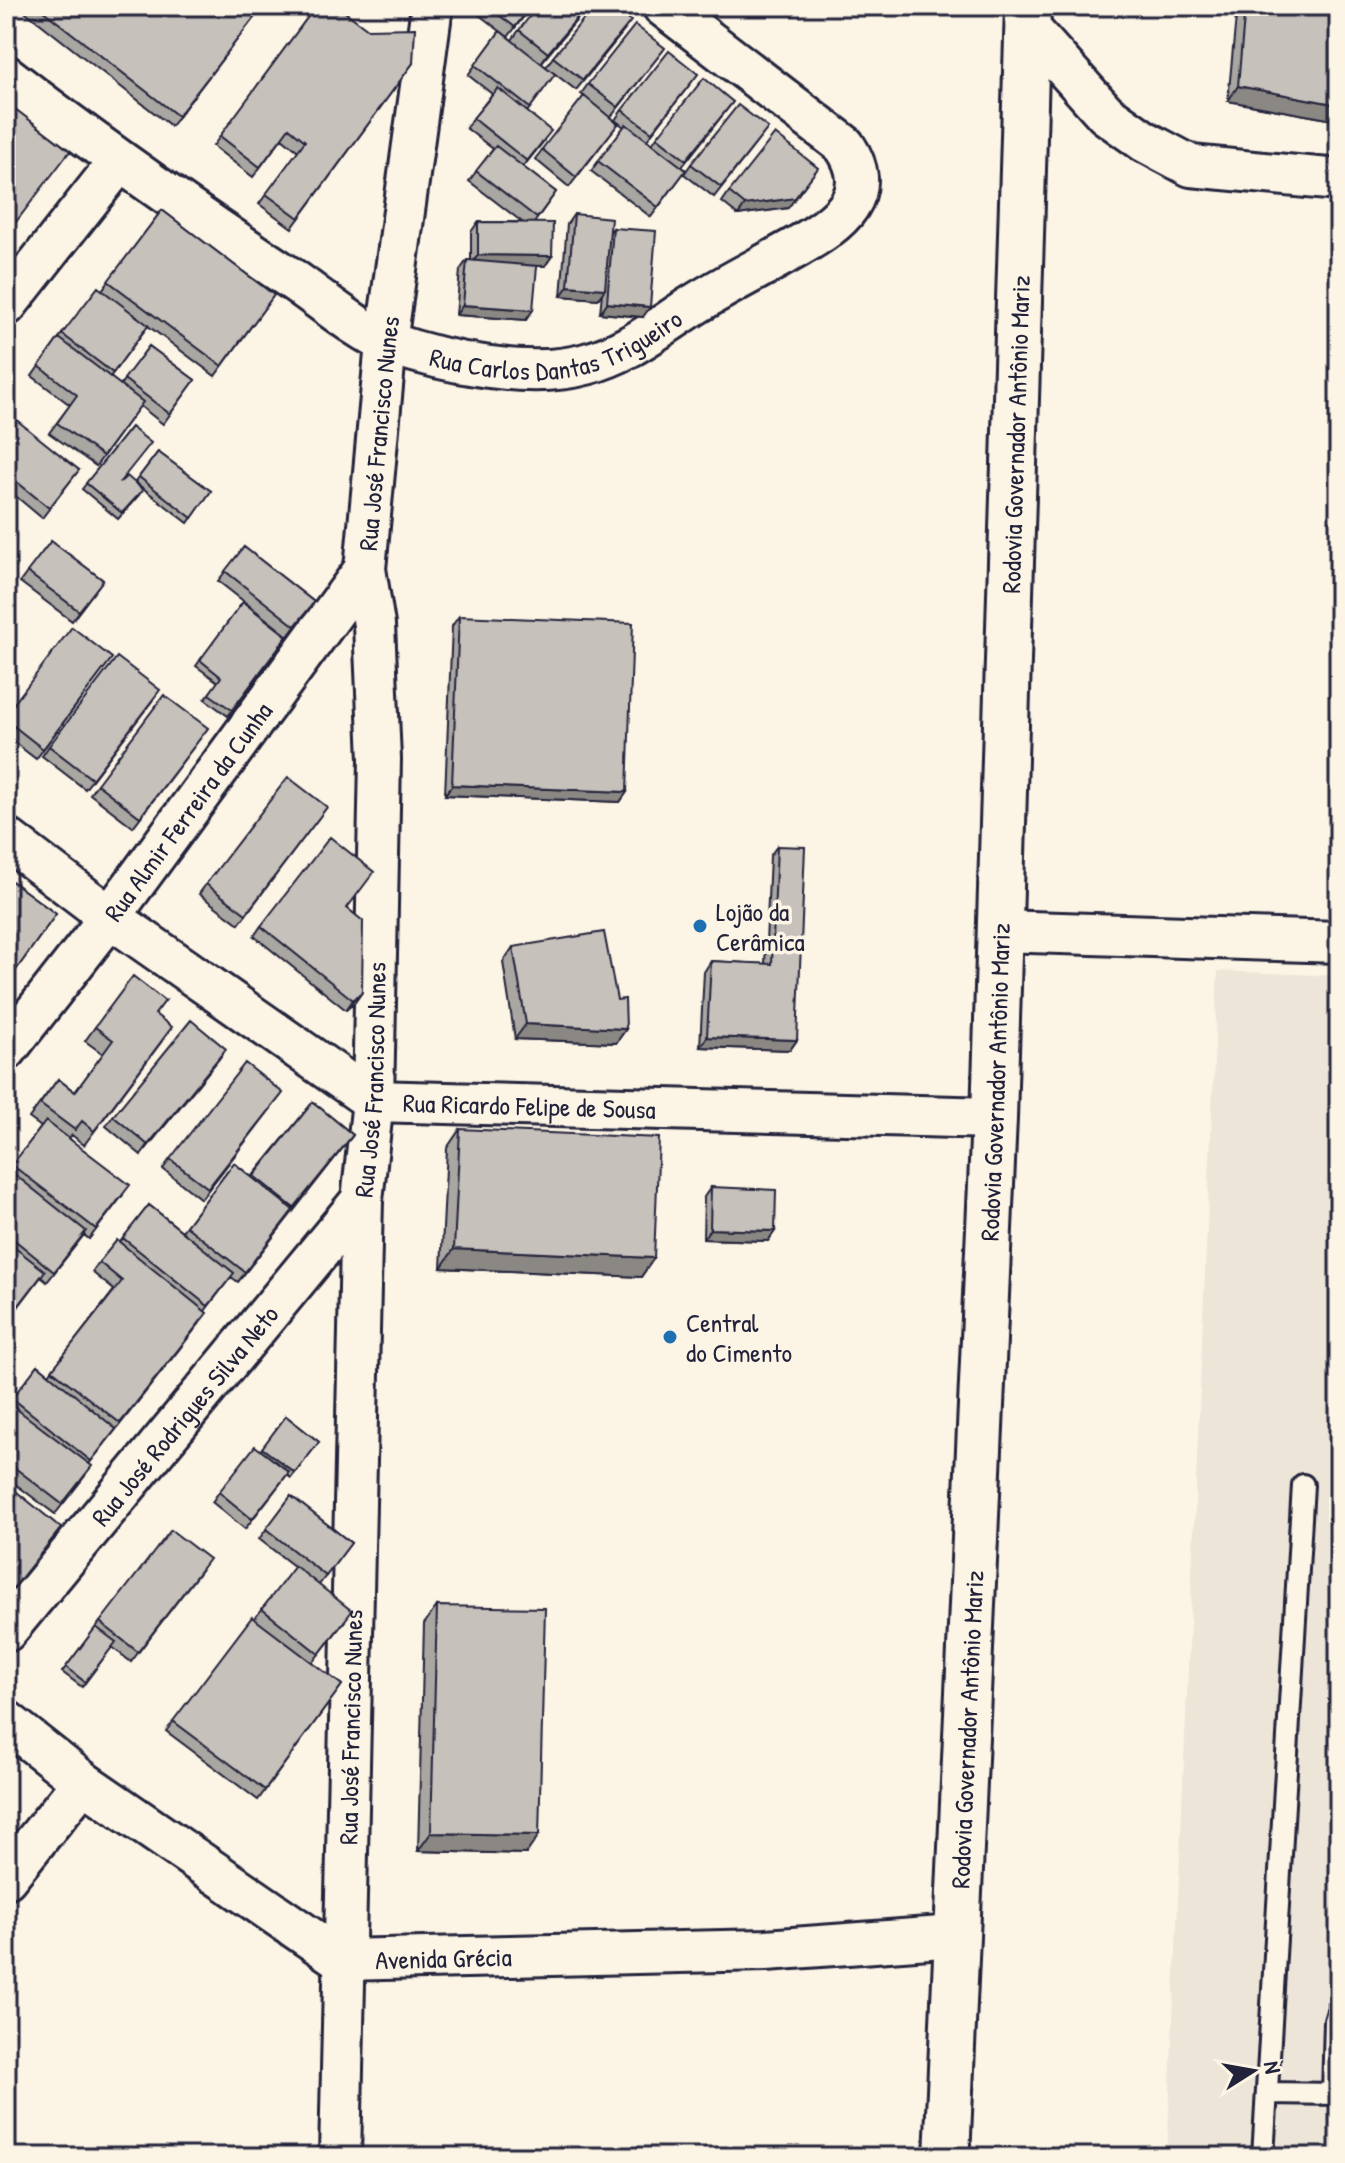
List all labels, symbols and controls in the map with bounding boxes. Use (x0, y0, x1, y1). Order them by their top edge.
street label: Rodovia Governador Antônio Mariz (993, 275, 1037, 594)
street label: Rua Carlos Dantas Trigueiro (426, 300, 688, 388)
street label: Rua José Francisco Nunes (349, 314, 407, 552)
street label: Rua Almir Ferreira da Cunha (95, 694, 280, 928)
place label: Lojão da Cerâmica (716, 894, 805, 959)
marker: Lojão da Cerâmica (691, 917, 709, 935)
street label: Rodovia Governador Antônio Mariz (971, 922, 1017, 1242)
street label: Rua José Francisco Nunes (345, 962, 393, 1199)
street label: Rua Ricardo Felipe de Sousa (403, 1084, 656, 1126)
street label: Rua José Rodrigues Silva Neto (83, 1297, 286, 1533)
place label: Central do Cimento (686, 1305, 792, 1370)
marker: Central do Cimento (661, 1328, 679, 1346)
street label: Rodovia Governador Antônio Mariz (942, 1570, 991, 1889)
street label: Rua José Francisco Nunes (330, 1609, 370, 1845)
street label: Avenida Grécia (375, 1939, 512, 1977)
north arrow (1213, 2031, 1293, 2111)
text: N (1257, 2059, 1289, 2076)

